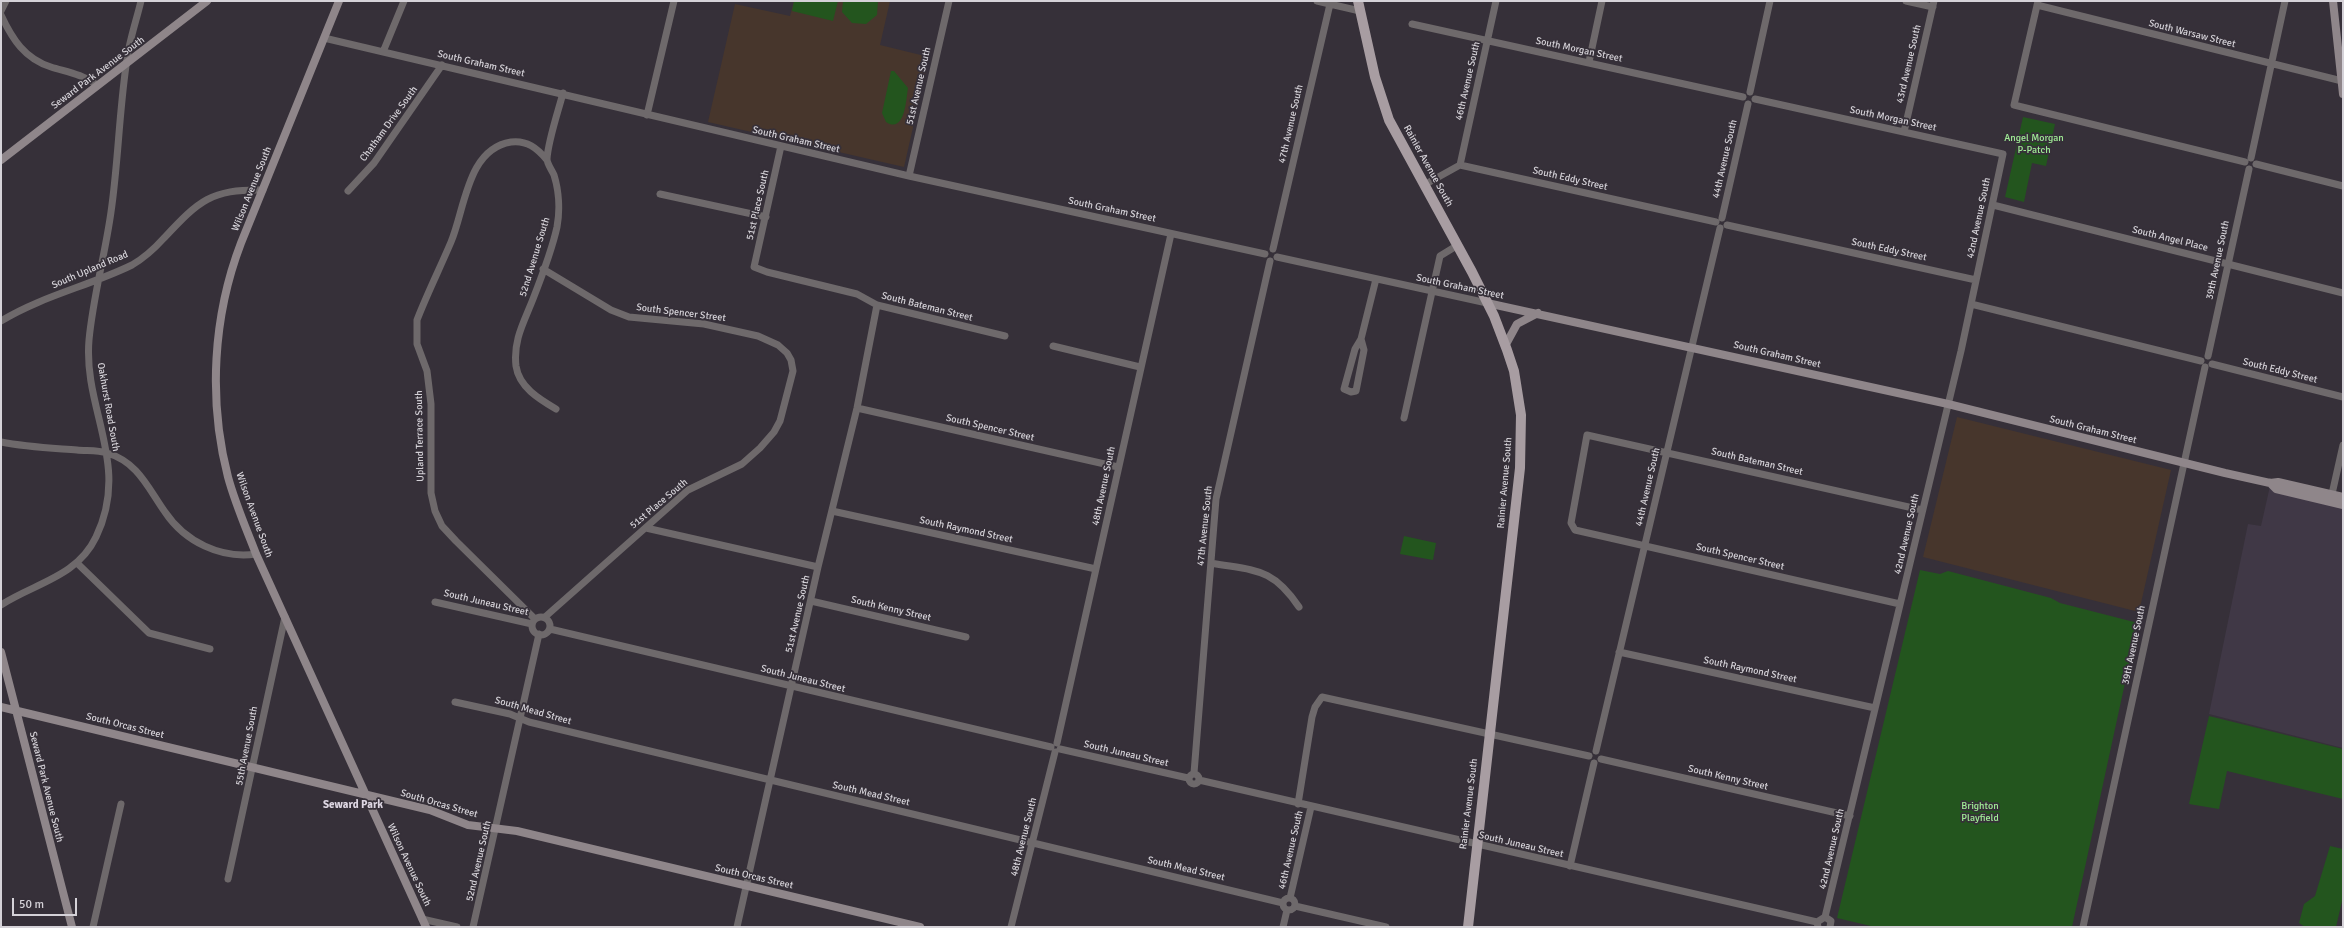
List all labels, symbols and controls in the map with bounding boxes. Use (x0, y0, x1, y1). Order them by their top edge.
street label: South Warsaw Street (2147, 17, 2237, 51)
street label: 43rd Avenue South (1894, 23, 1924, 105)
street label: Seward Park Avenue South (49, 34, 147, 112)
street label: South Morgan Street (1535, 35, 1623, 65)
street label: 46th Avenue South (1453, 40, 1483, 122)
street label: 51st Avenue South (904, 46, 934, 126)
street label: South Graham Street (436, 48, 526, 80)
street label: 47th Avenue South (1276, 83, 1306, 165)
street label: Chatham Drive South (358, 84, 420, 164)
street label: South Morgan Street (1849, 104, 1937, 134)
street label: 44th Avenue South (1710, 118, 1740, 200)
street label: Rainier Avenue South (1401, 123, 1455, 209)
street label: South Graham Street (751, 124, 841, 156)
park label: Angel Morgan P-Patch (2004, 132, 2064, 156)
street label: Wilson Avenue South (230, 145, 274, 233)
street label: South Eddy Street (1531, 165, 1609, 193)
street label: 51st Place South (744, 169, 772, 241)
street label: 42nd Avenue South (1965, 176, 1993, 260)
street label: South Graham Street (1067, 195, 1157, 225)
street label: 52nd Avenue South (517, 216, 553, 298)
street label: 39th Avenue South (2204, 219, 2232, 301)
street label: South Angel Place (2131, 224, 2209, 254)
street label: South Eddy Street (1850, 236, 1928, 264)
street label: South Upland Road (50, 249, 130, 291)
street label: South Graham Street (1415, 272, 1505, 302)
street label: South Bateman Street (880, 290, 974, 324)
street label: South Spencer Street (635, 302, 727, 324)
street label: South Graham Street (1732, 339, 1822, 371)
street label: South Eddy Street (2241, 356, 2319, 386)
street label: Oakhurst Road South (94, 362, 122, 452)
street label: Upland Terrace South (413, 390, 427, 482)
street label: South Spencer Street (945, 412, 1035, 444)
street label: South Graham Street (2048, 413, 2138, 447)
street label: Rainier Avenue South (1495, 437, 1515, 529)
street label: 48th Avenue South (1090, 445, 1118, 527)
street label: 44th Avenue South (1633, 446, 1663, 528)
street label: South Bateman Street (1710, 446, 1804, 478)
street label: Wilson Avenue South (233, 471, 275, 559)
street label: 51st Place South (628, 476, 690, 532)
street label: 47th Avenue South (1195, 485, 1215, 567)
street label: 42nd Avenue South (1892, 493, 1922, 575)
street label: South Raymond Street (918, 514, 1014, 546)
street label: South Spencer Street (1695, 541, 1785, 573)
street label: 51st Avenue South (783, 574, 813, 654)
street label: South Juneau Street (442, 587, 530, 619)
street label: South Kenny Street (850, 594, 932, 624)
street label: 39th Avenue South (2120, 604, 2148, 686)
street label: South Raymond Street (1702, 654, 1798, 686)
street label: South Juneau Street (760, 663, 846, 695)
street label: South Mead Street (493, 694, 573, 728)
street label: 55th Avenue South (233, 705, 261, 787)
street label: South Orcas Street (85, 711, 165, 741)
street label: Seward Park Avenue South (26, 730, 66, 844)
street label: South Juneau Street (1082, 738, 1170, 770)
street label: Rainier Avenue South (1457, 758, 1481, 850)
street label: South Kenny Street (1687, 763, 1769, 793)
street label: South Mead Street (831, 779, 911, 809)
street label: South Orcas Street (399, 787, 479, 821)
street label: 48th Avenue South (1008, 796, 1040, 878)
district label: Seward Park (323, 798, 383, 812)
park label: Brighton Playfield (1961, 800, 1999, 824)
street label: 42nd Avenue South (1817, 808, 1847, 890)
street label: 46th Avenue South (1276, 809, 1306, 891)
street label: 52nd Avenue South (464, 820, 494, 902)
street label: Wilson Avenue South (385, 822, 433, 908)
street label: South Juneau Street (1477, 829, 1565, 861)
street label: South Mead Street (1146, 854, 1226, 884)
street label: South Orcas Street (714, 862, 794, 892)
scale bar (14, 890, 79, 916)
text: 50 m (19, 897, 44, 912)

